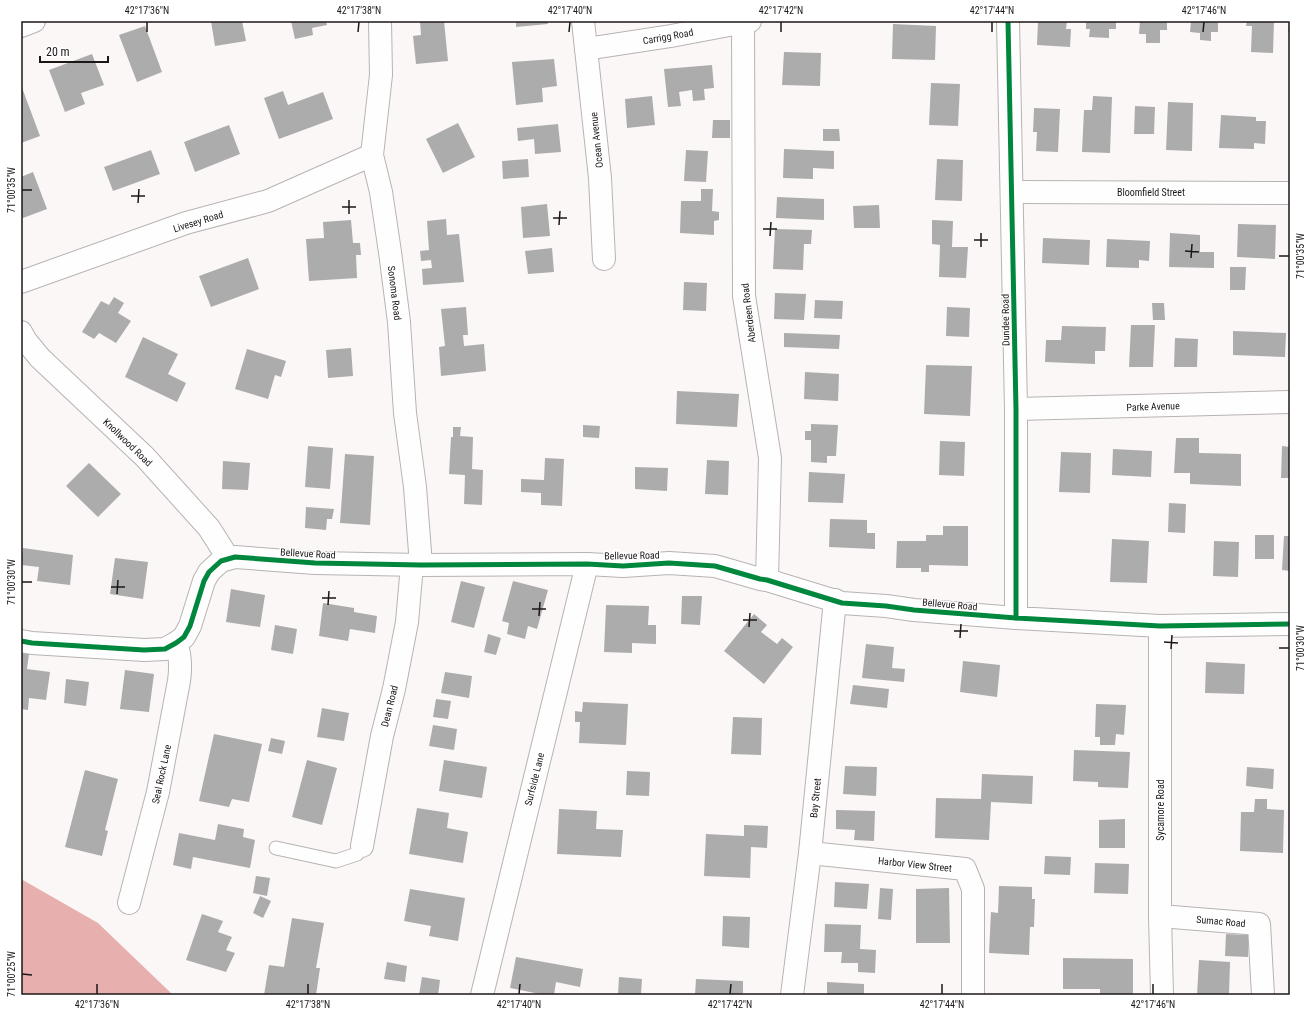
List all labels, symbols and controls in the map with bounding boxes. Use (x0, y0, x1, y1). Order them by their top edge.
text: 42°17'36"N (125, 5, 169, 16)
text: 42°17'38"N (337, 5, 381, 16)
text: 42°17'40"N (548, 5, 592, 16)
text: 42°17'42"N (759, 5, 803, 16)
text: 42°17'44"N (970, 5, 1014, 16)
text: 42°17'46"N (1182, 5, 1226, 16)
street label: Carrigg Road (642, 27, 694, 46)
scale bar (40, 38, 108, 64)
text: 20 m (46, 45, 70, 59)
street label: Ocean Avenue (588, 111, 605, 168)
text: 71°00'35"W (6, 167, 17, 213)
street label: Bloomfield Street (1117, 187, 1185, 198)
street label: Livesey Road (172, 209, 224, 234)
text: 71°00'35"W (1295, 233, 1306, 279)
street label: Sonoma Road (386, 265, 403, 321)
street label: Aberdeen Road (739, 283, 758, 343)
street label: Dundee Road (1000, 294, 1011, 346)
street label: Parke Avenue (1126, 400, 1180, 413)
street label: Knollwood Road (101, 416, 154, 468)
street label: Bellevue Road (280, 547, 336, 560)
street label: Bellevue Road (604, 550, 660, 561)
text: 71°00'30"W (6, 559, 17, 605)
street label: Bellevue Road (922, 597, 978, 612)
text: 71°00'30"W (1295, 625, 1306, 671)
street label: Dean Road (379, 684, 400, 728)
street label: Seal Rock Lane (150, 743, 173, 805)
street label: Surfside Lane (523, 751, 546, 807)
street label: Bay Street (808, 778, 823, 819)
street label: Sycamore Road (1155, 779, 1166, 841)
street label: Harbor View Street (877, 855, 952, 874)
street label: Sumac Road (1196, 914, 1246, 929)
text: 71°00'25"W (6, 951, 17, 997)
text: 42°17'36"N (75, 999, 119, 1010)
text: 42°17'38"N (286, 999, 330, 1010)
text: 42°17'40"N (497, 999, 541, 1010)
text: 42°17'42"N (708, 999, 752, 1010)
text: 42°17'44"N (920, 999, 964, 1010)
text: 42°17'46"N (1131, 999, 1175, 1010)

